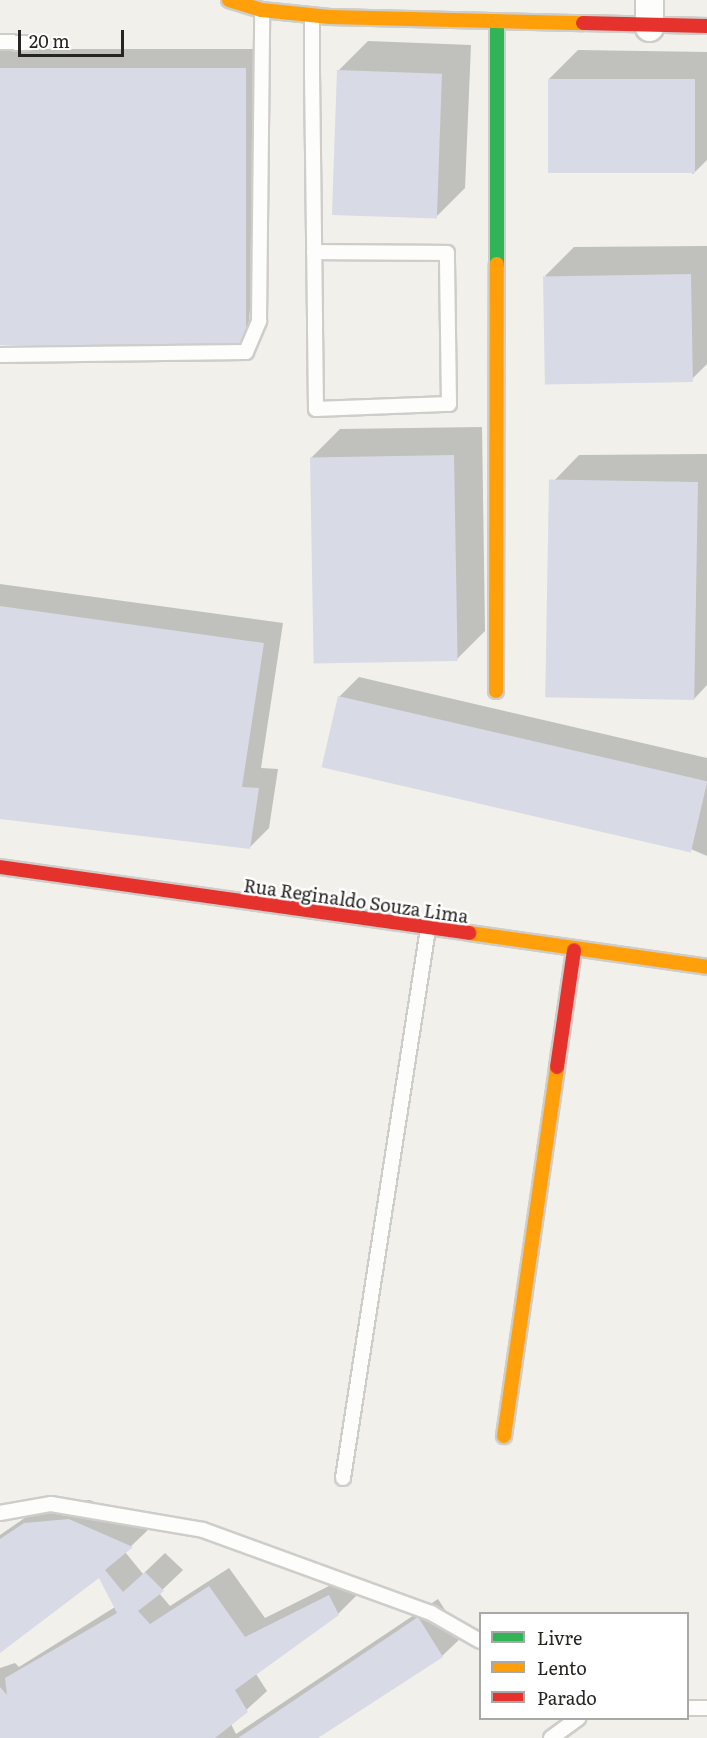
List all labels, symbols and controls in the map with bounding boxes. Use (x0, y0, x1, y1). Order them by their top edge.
scale bar (21, 18, 128, 56)
text: 20 m (29, 27, 70, 54)
street label: Rua Reginaldo Souza Lima (242, 875, 470, 927)
legend (479, 1612, 689, 1720)
text: Livre (537, 1624, 582, 1651)
text: Lento (537, 1654, 587, 1681)
text: Parado (537, 1684, 597, 1711)

